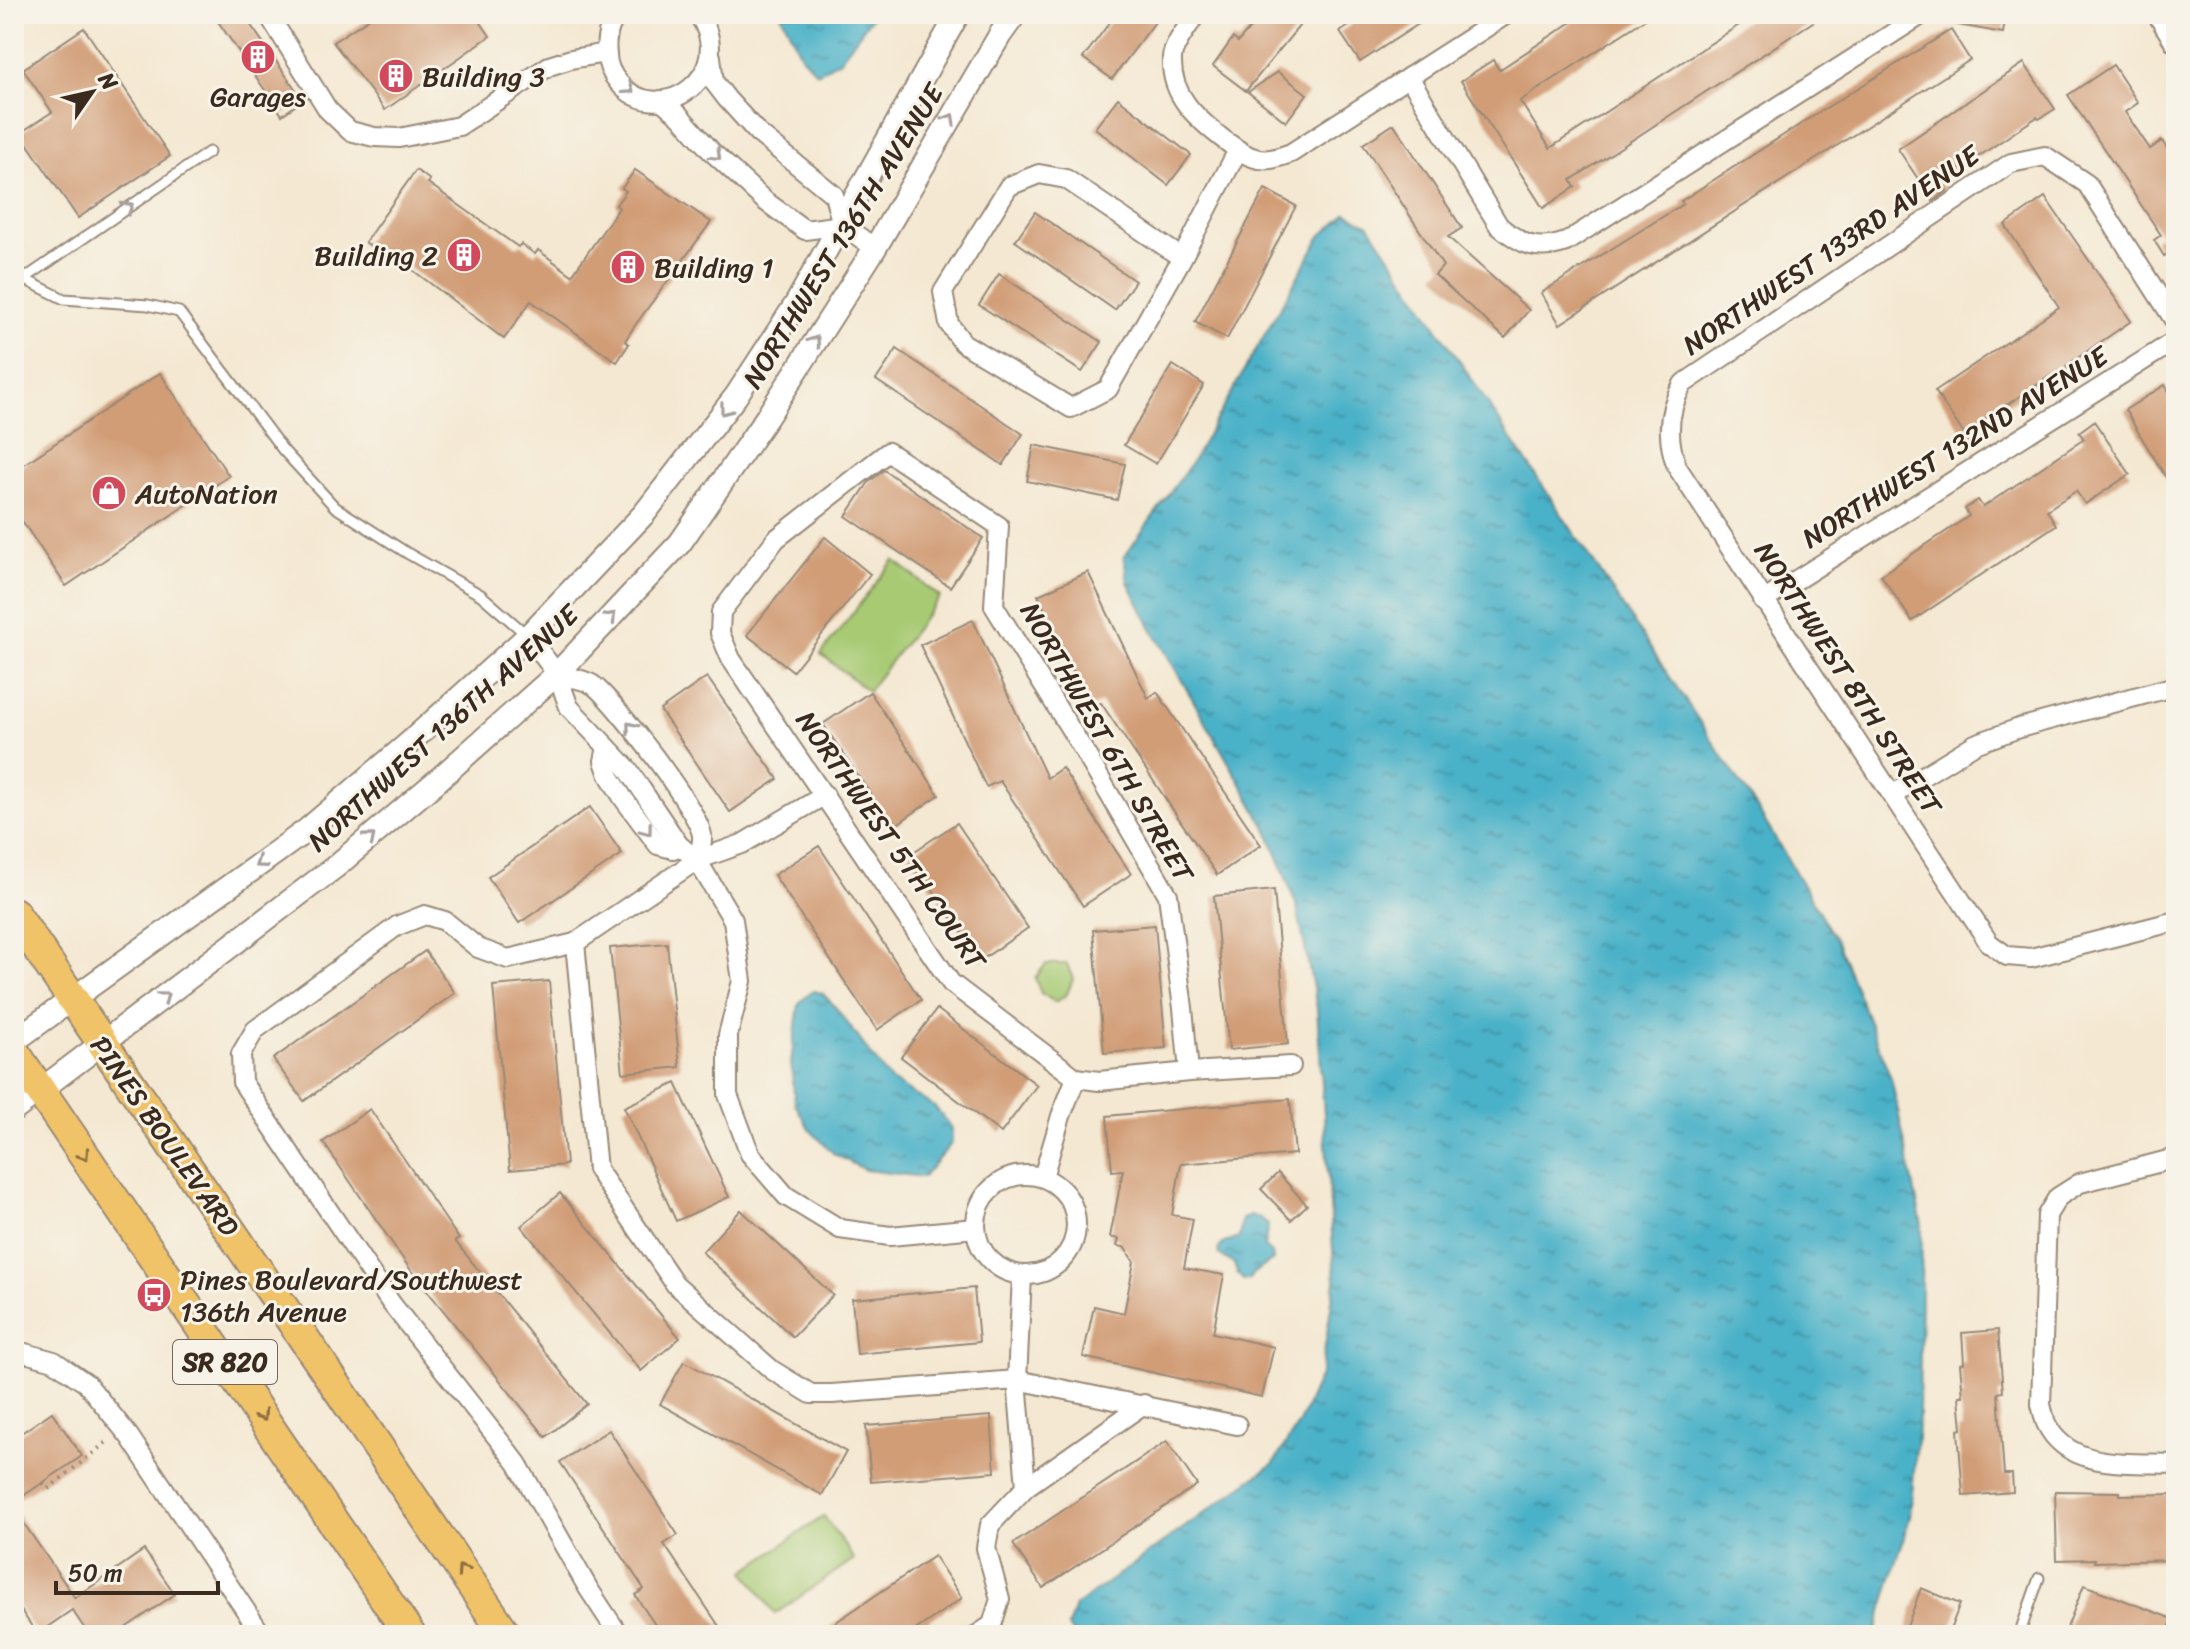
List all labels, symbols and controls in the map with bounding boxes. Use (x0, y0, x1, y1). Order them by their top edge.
building icon: Garages (239, 38, 277, 76)
north arrow (52, 52, 132, 132)
place label: Building 3 (422, 52, 545, 101)
building icon: Building 3 (377, 57, 415, 95)
text: N (87, 63, 129, 99)
place label: Garages (210, 72, 307, 121)
street label: NORTHWEST 136TH AVENUE (729, 72, 958, 398)
one-way arrow (620, 79, 635, 94)
one-way arrow (940, 113, 956, 128)
street label: NORTHWEST 133RD AVENUE (1672, 131, 1991, 368)
one-way arrow (707, 146, 721, 160)
one-way arrow (120, 202, 134, 217)
place label: Building 2 (314, 231, 438, 280)
building icon: Building 2 (445, 236, 483, 274)
place label: Building 1 (654, 243, 774, 292)
building icon: Building 1 (609, 248, 647, 286)
street label: NORTHWEST 132ND AVENUE (1792, 332, 2119, 562)
one-way arrow (806, 336, 821, 350)
one-way arrow (721, 401, 735, 416)
place label: AutoNation (134, 469, 278, 518)
shop icon: AutoNation (90, 474, 128, 512)
street label: NORTHWEST 8TH STREET (1741, 531, 1956, 826)
street label: NORTHWEST 136TH AVENUE (296, 591, 591, 864)
street label: NORTHWEST 6TH STREET (1006, 592, 1208, 893)
one-way arrow (601, 612, 616, 626)
street label: NORTHWEST 5TH COURT (783, 700, 1000, 982)
one-way arrow (626, 721, 641, 736)
one-way arrow (638, 821, 652, 836)
one-way arrow (360, 833, 375, 848)
one-way arrow (254, 853, 269, 868)
one-way arrow (155, 992, 170, 1006)
street label: PINES BOULEVARD (77, 1025, 253, 1247)
one-way arrow (74, 1146, 89, 1161)
place label: Pines Boulevard/Southwest 136th Avenue (180, 1255, 522, 1336)
bus stop icon: Pines Boulevard/Southwest 136th Avenue (135, 1276, 173, 1314)
road number: SR 820 (173, 1340, 277, 1384)
one-way arrow (252, 1407, 267, 1421)
scale bar (56, 1545, 218, 1595)
text: 50 m (68, 1552, 123, 1594)
one-way arrow (457, 1565, 472, 1579)

